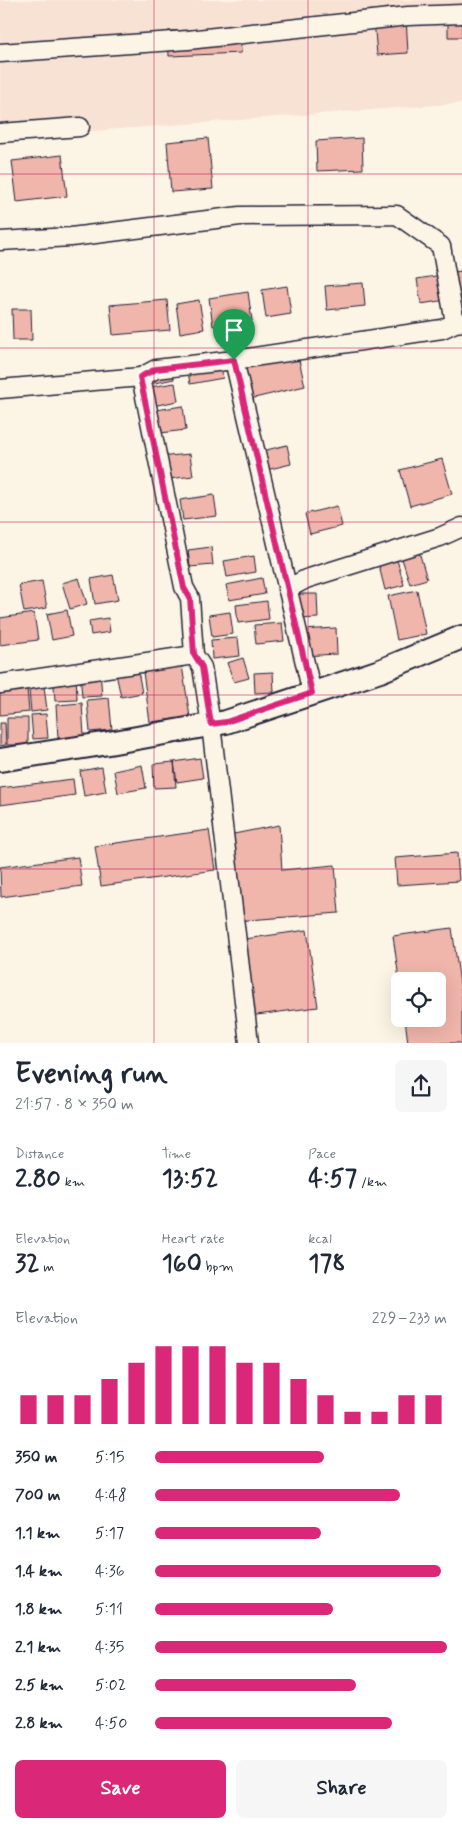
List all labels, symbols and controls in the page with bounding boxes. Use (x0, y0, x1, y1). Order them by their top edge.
pin (213, 309, 255, 360)
icon: arrive (220, 316, 248, 344)
map controls (391, 972, 446, 1027)
button: locate (391, 972, 446, 1027)
text: Evening run (15, 1056, 168, 1093)
button: share (395, 1060, 447, 1112)
text: 21:57 · 8 × 350 m (15, 1094, 134, 1115)
text: Distance (15, 1145, 64, 1163)
text: Time (162, 1145, 191, 1163)
text: Pace (308, 1145, 336, 1163)
text: 2.80 (15, 1163, 61, 1196)
text: 13:52 (162, 1163, 218, 1196)
text: 4:57 (308, 1163, 357, 1196)
text: km (61, 1173, 85, 1191)
text: /km (357, 1173, 387, 1191)
text: Elevation (15, 1230, 70, 1248)
text: Heart rate (162, 1230, 225, 1248)
text: kcal (308, 1230, 332, 1248)
text: 32 (15, 1248, 40, 1281)
text: 160 (162, 1248, 202, 1281)
text: 178 (308, 1248, 346, 1281)
text: m (40, 1258, 54, 1276)
text: bpm (202, 1258, 234, 1276)
text: Elevation (15, 1308, 78, 1329)
text: 229–233 m (372, 1308, 447, 1329)
text: 350 m (15, 1447, 57, 1468)
text: 5:15 (95, 1447, 125, 1468)
text: 700 m (15, 1485, 61, 1506)
text: 4:48 (95, 1485, 127, 1506)
text: 1.1 km (15, 1523, 60, 1544)
text: 5:17 (95, 1523, 124, 1544)
text: 1.4 km (15, 1561, 62, 1582)
text: 4:36 (95, 1561, 125, 1582)
text: 1.8 km (15, 1599, 62, 1620)
text: 5:11 (95, 1599, 123, 1620)
text: 2.1 km (15, 1637, 61, 1658)
text: 4:35 (95, 1637, 124, 1658)
text: 2.5 km (15, 1675, 63, 1696)
text: 5:02 (95, 1675, 126, 1696)
text: 2.8 km (15, 1713, 63, 1734)
text: 4:50 (95, 1713, 127, 1734)
button: Save (15, 1760, 226, 1818)
button: Share (236, 1760, 447, 1818)

